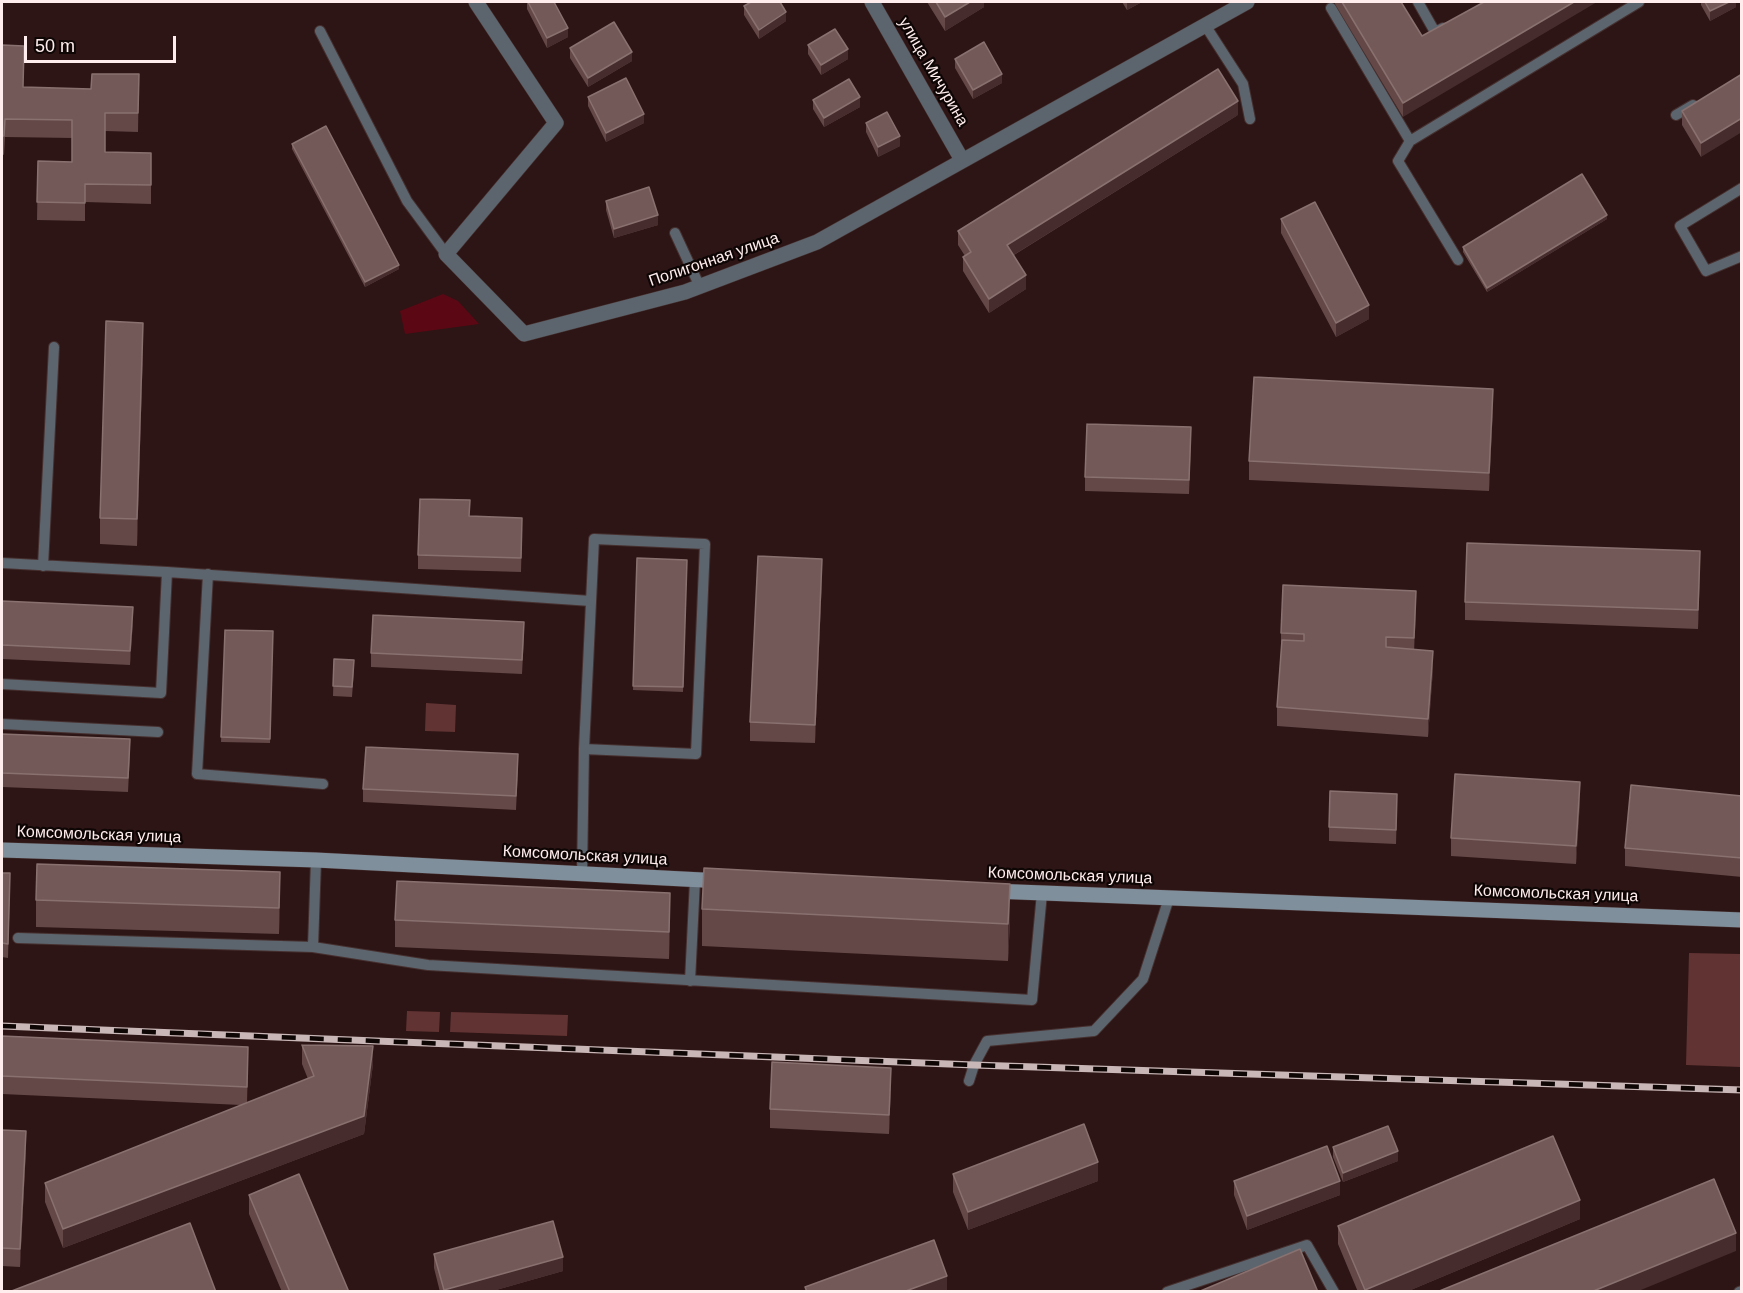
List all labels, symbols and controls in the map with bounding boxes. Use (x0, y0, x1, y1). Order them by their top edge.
street label: улица Мичурина (894, 14, 972, 130)
scale bar (27, 24, 178, 62)
text: 50 m (35, 36, 75, 56)
street label: Полигонная улица (646, 229, 782, 291)
street label: Комсомольская улица (16, 823, 182, 847)
street label: Комсомольская улица (502, 842, 668, 870)
street label: Комсомольская улица (987, 864, 1153, 888)
street label: Комсомольская улица (1473, 882, 1639, 906)

